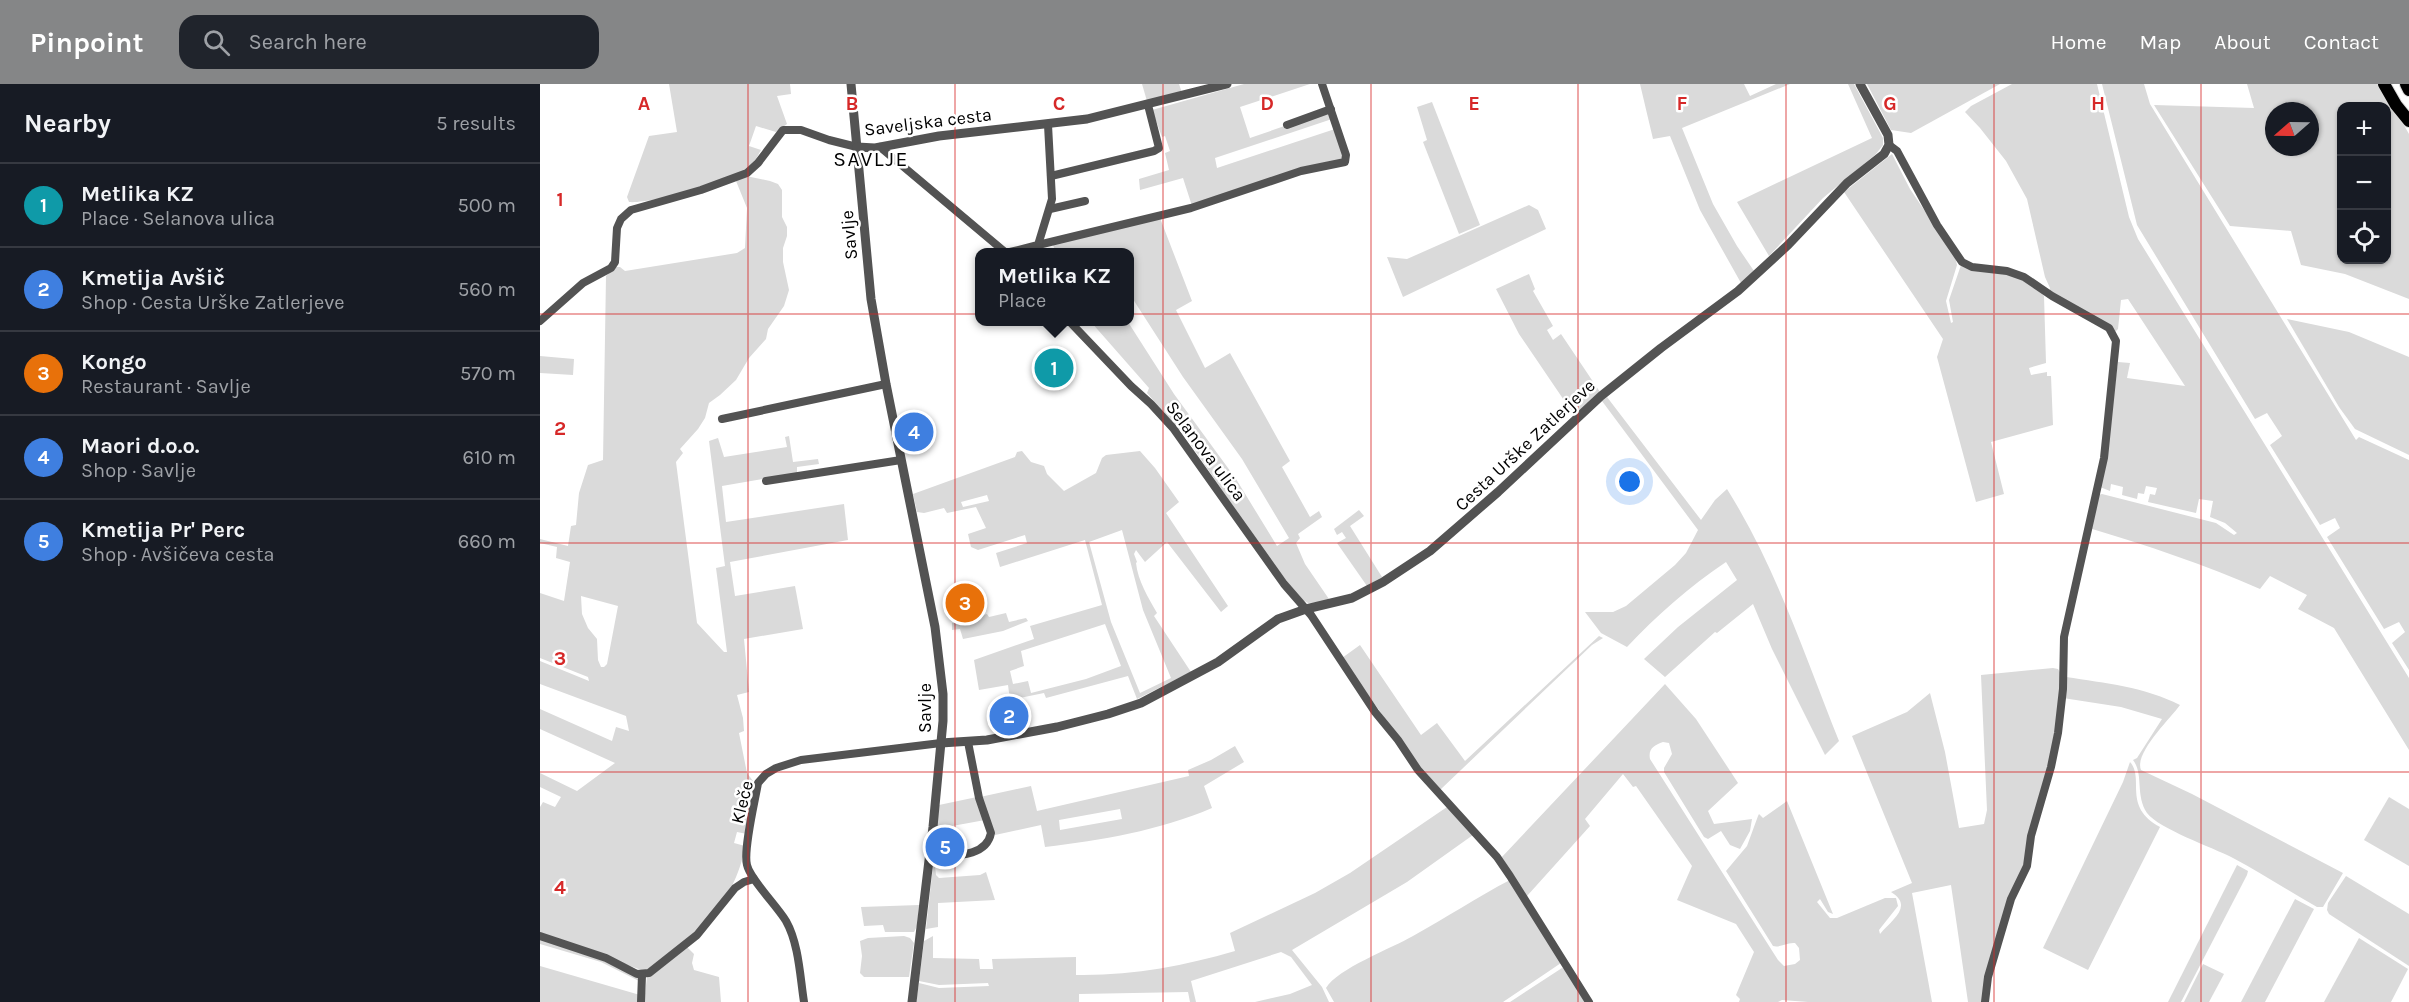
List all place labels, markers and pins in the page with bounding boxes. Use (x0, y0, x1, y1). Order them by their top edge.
pin: 1 (1034, 346, 1074, 390)
pin: 4 (894, 410, 934, 454)
pin: 3 (946, 580, 984, 626)
pin: 2 (990, 694, 1028, 738)
pin: 5 (926, 824, 964, 870)

